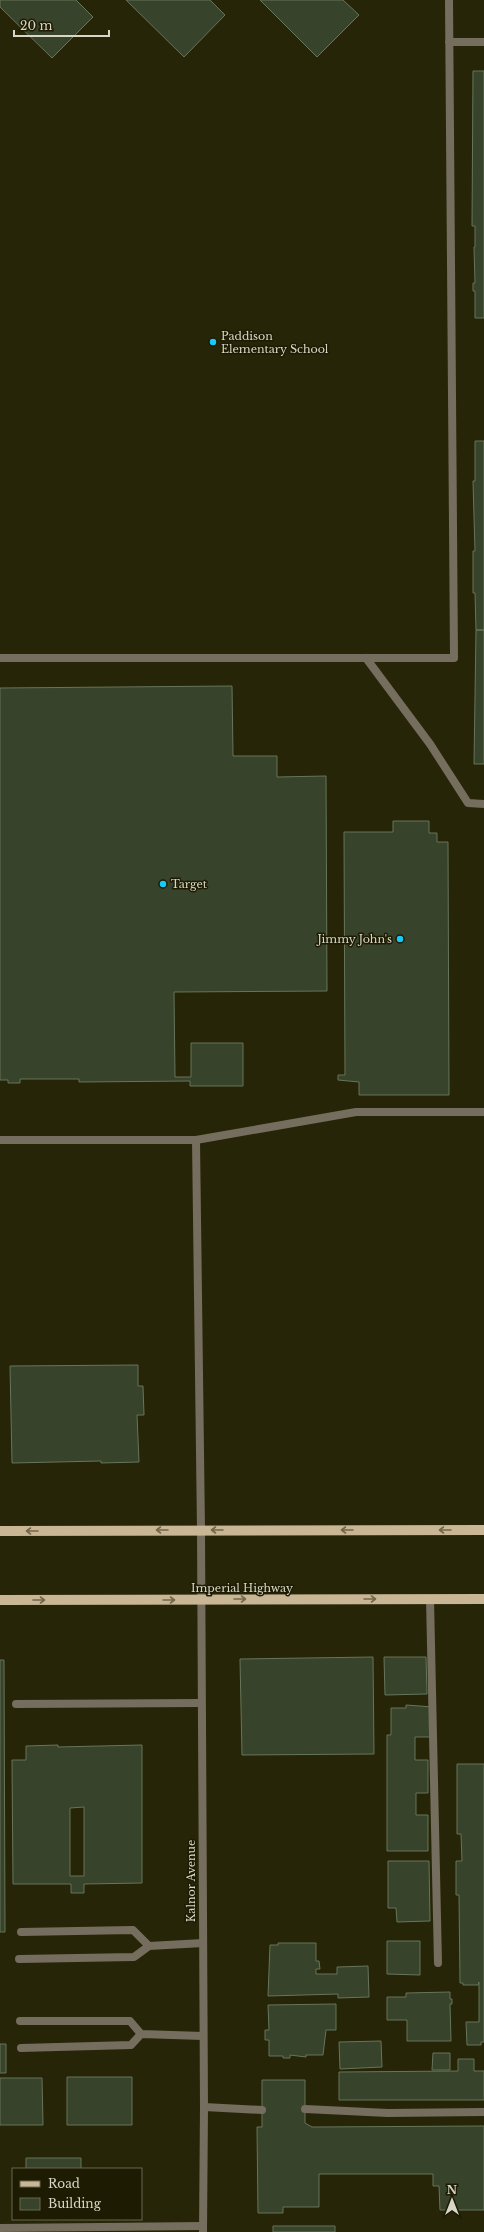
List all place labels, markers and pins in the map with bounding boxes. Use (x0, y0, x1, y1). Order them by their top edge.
place label: Paddison Elementary School (221, 329, 329, 356)
marker: Paddison Elementary School (208, 337, 218, 347)
place label: Target (171, 877, 208, 891)
marker: Target (158, 879, 168, 889)
place label: Jimmy John's (315, 932, 392, 946)
marker: Jimmy John's (395, 934, 405, 944)

